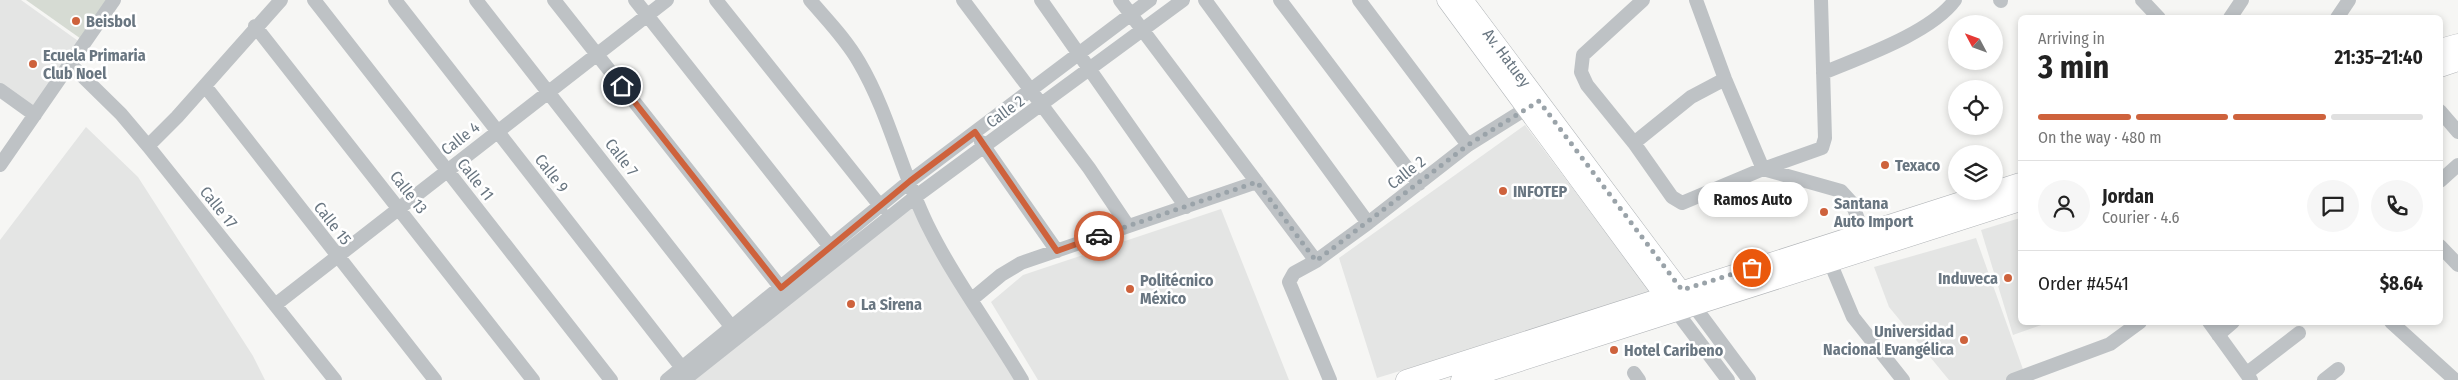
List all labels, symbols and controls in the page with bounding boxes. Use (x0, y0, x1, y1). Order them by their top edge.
place label: Beisbol (86, 12, 136, 31)
marker: Beisbol (70, 15, 82, 27)
north arrow (1948, 15, 2002, 70)
map controls (1948, 15, 2003, 200)
street label: Av. Hatuey (1479, 25, 1535, 92)
text: Arriving in (2038, 29, 2105, 48)
place label: Ecuela Primaria Club Noel (43, 46, 146, 83)
text: 21:35–21:40 (2334, 46, 2423, 69)
text: 3 min (2038, 48, 2109, 86)
marker: Ecuela Primaria Club Noel (27, 58, 39, 70)
pin (601, 65, 643, 107)
icon: home (608, 72, 636, 100)
button: locate (1948, 80, 2003, 135)
street label: Calle 2 (982, 91, 1028, 132)
street label: Calle 4 (437, 117, 483, 159)
text: On the way · 480 m (2038, 128, 2162, 147)
street label: Calle 7 (601, 135, 642, 180)
button: layers (1948, 145, 2003, 200)
street label: Calle 9 (531, 150, 573, 196)
street label: Calle 2 (1384, 152, 1429, 193)
street label: Calle 11 (453, 155, 498, 204)
place label: Texaco (1895, 156, 1941, 175)
marker: Texaco (1879, 159, 1891, 171)
street label: Calle 13 (386, 167, 431, 218)
button: person (2038, 180, 2090, 232)
button: chat (2307, 180, 2359, 232)
button: phone (2371, 180, 2423, 232)
place label: INFOTEP (1513, 182, 1568, 201)
street label: Calle 17 (196, 183, 242, 233)
callout: Ramos Auto (1697, 183, 1807, 218)
marker: INFOTEP (1497, 185, 1509, 197)
text: Jordan (2102, 185, 2154, 208)
text: Ramos Auto (1714, 190, 1792, 209)
place label: Santana Auto Import (1833, 194, 1914, 231)
street label: Calle 15 (310, 198, 355, 249)
marker: Santana Auto Import (1818, 206, 1830, 218)
text: Courier · 4.6 (2102, 208, 2180, 227)
courier (1074, 211, 1124, 261)
icon: car (1085, 222, 1113, 250)
pin (1731, 247, 1773, 289)
icon: bag (1738, 254, 1766, 282)
place label: Induveca (1938, 269, 1998, 288)
place label: Politécnico México (1140, 271, 1214, 308)
marker: Induveca (2002, 272, 2014, 284)
text: Order #4541 (2038, 272, 2129, 295)
text: $8.64 (2380, 272, 2423, 295)
marker: Politécnico México (1124, 283, 1136, 295)
place label: La Sirena (861, 295, 922, 314)
marker: La Sirena (845, 298, 857, 310)
place label: Universidad Nacional Evangélica (1823, 322, 1954, 359)
marker: Universidad Nacional Evangélica (1958, 334, 1970, 346)
place label: Hotel Caribeno (1624, 341, 1724, 360)
marker: Hotel Caribeno (1608, 344, 1620, 356)

